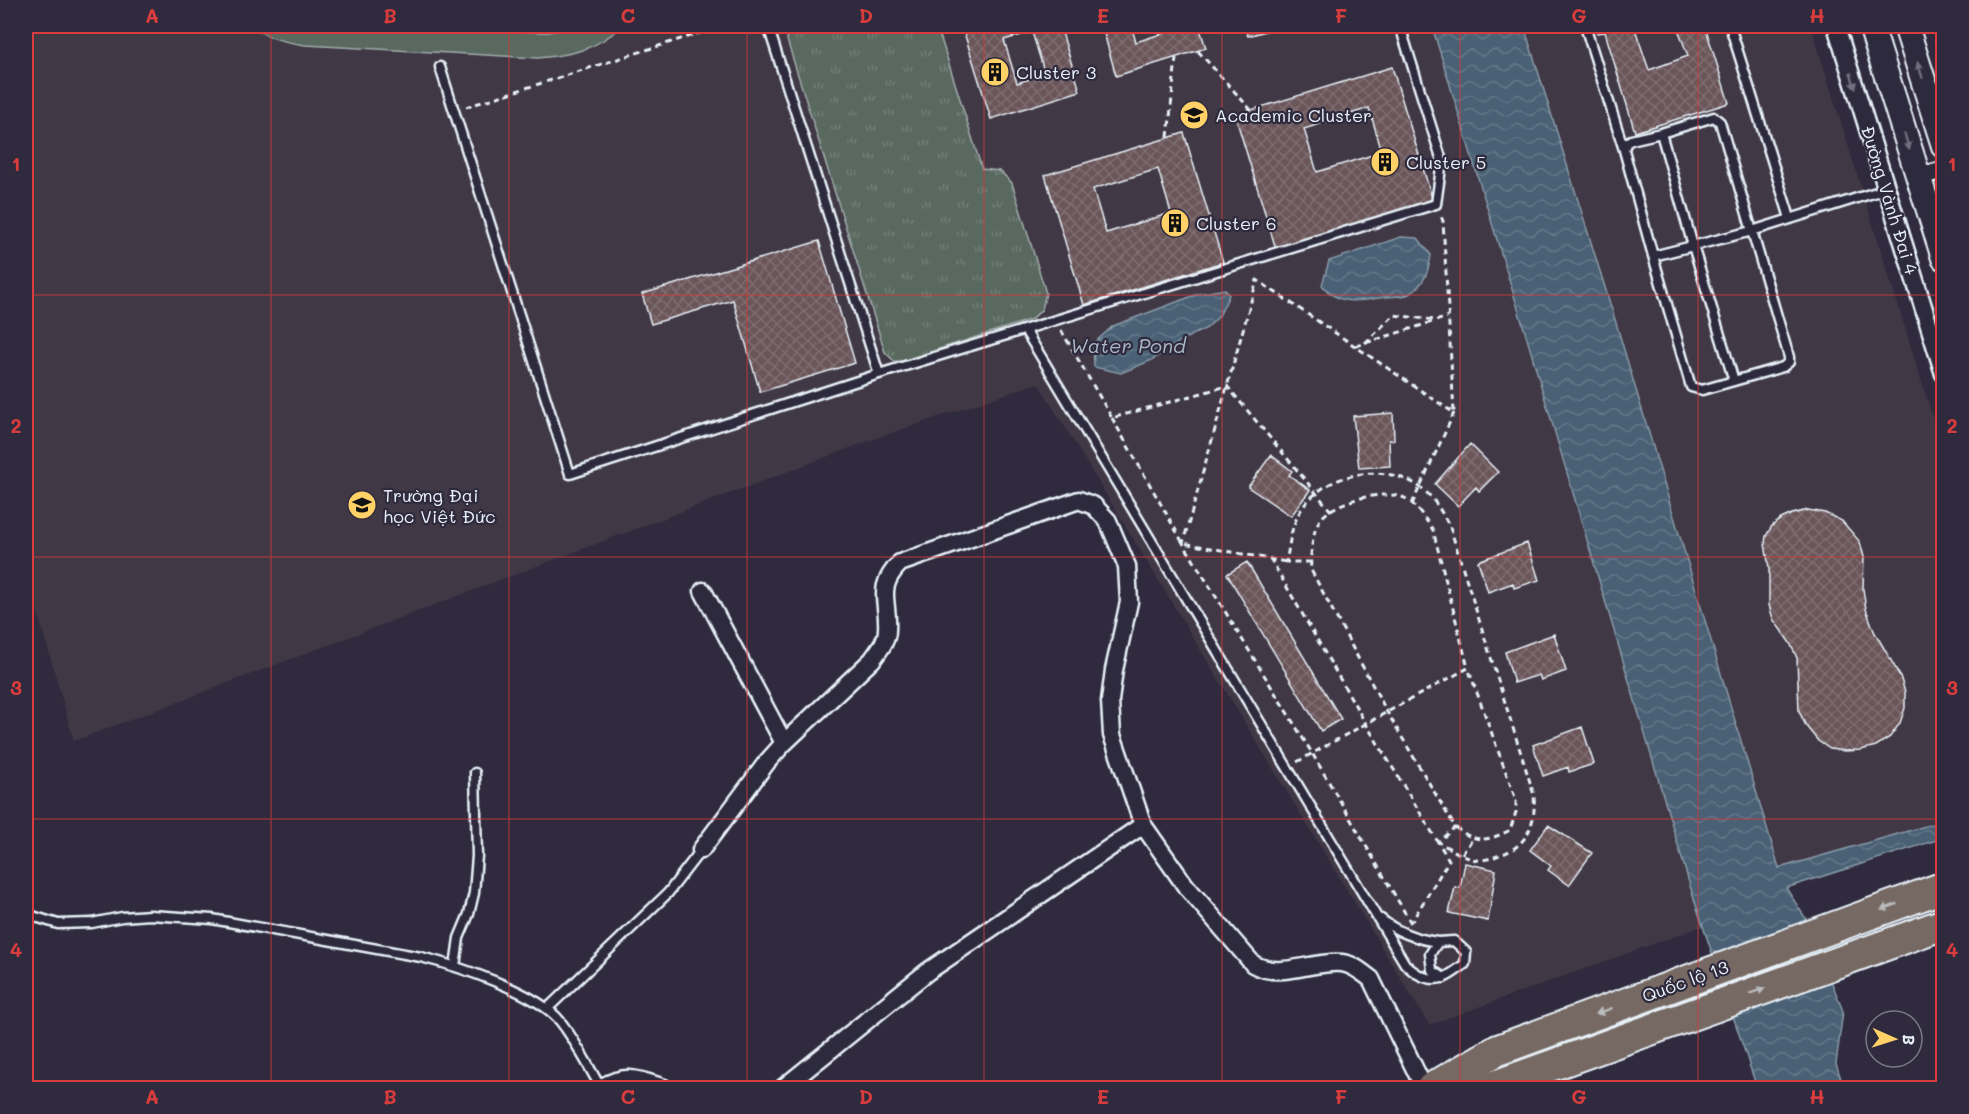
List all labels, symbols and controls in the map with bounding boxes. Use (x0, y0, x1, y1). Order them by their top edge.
text: A (145, 2, 159, 28)
text: B (383, 2, 397, 28)
text: C (621, 2, 636, 28)
text: D (859, 2, 873, 28)
text: E (1097, 2, 1109, 28)
text: F (1335, 2, 1348, 28)
text: G (1571, 2, 1587, 28)
text: H (1809, 2, 1825, 28)
building icon: Cluster 3 (979, 56, 1011, 88)
place label: Cluster 3 (1016, 60, 1096, 84)
one-way arrow (1915, 61, 1924, 79)
one-way arrow (1849, 72, 1858, 90)
school or university icon: Academic Cluster (1178, 99, 1210, 131)
place label: Academic Cluster (1215, 103, 1372, 127)
street label: Đường Vành Đai 4 (1856, 123, 1924, 278)
one-way arrow (1903, 133, 1912, 151)
building icon: Cluster 5 (1369, 146, 1401, 178)
text: 1 (12, 150, 20, 176)
place label: Cluster 5 (1406, 150, 1486, 174)
text: 1 (1948, 150, 1956, 176)
building icon: Cluster 6 (1159, 207, 1191, 239)
place label: Cluster 6 (1196, 211, 1277, 235)
water label: Water Pond (1070, 332, 1187, 358)
text: 2 (10, 412, 22, 438)
text: 2 (1946, 412, 1958, 438)
place label: Trường Đại học Việt Đức (383, 483, 495, 528)
school or university icon: Trường Đại học Việt Đức (346, 489, 378, 521)
text: 3 (10, 674, 22, 700)
text: 3 (1946, 674, 1958, 700)
one-way arrow (1879, 903, 1897, 913)
text: 4 (10, 936, 23, 962)
text: 4 (1946, 936, 1959, 962)
street label: Quốc lộ 13 (1638, 954, 1732, 1008)
one-way arrow (1748, 986, 1766, 996)
one-way arrow (1595, 1006, 1613, 1016)
north arrow (1864, 1009, 1924, 1069)
text: B (1899, 1034, 1920, 1046)
text: A (145, 1083, 159, 1109)
text: B (383, 1083, 397, 1109)
text: C (621, 1083, 636, 1109)
text: D (859, 1083, 873, 1109)
text: E (1097, 1083, 1109, 1109)
text: F (1335, 1083, 1348, 1109)
text: G (1571, 1083, 1587, 1109)
text: H (1809, 1083, 1825, 1109)

